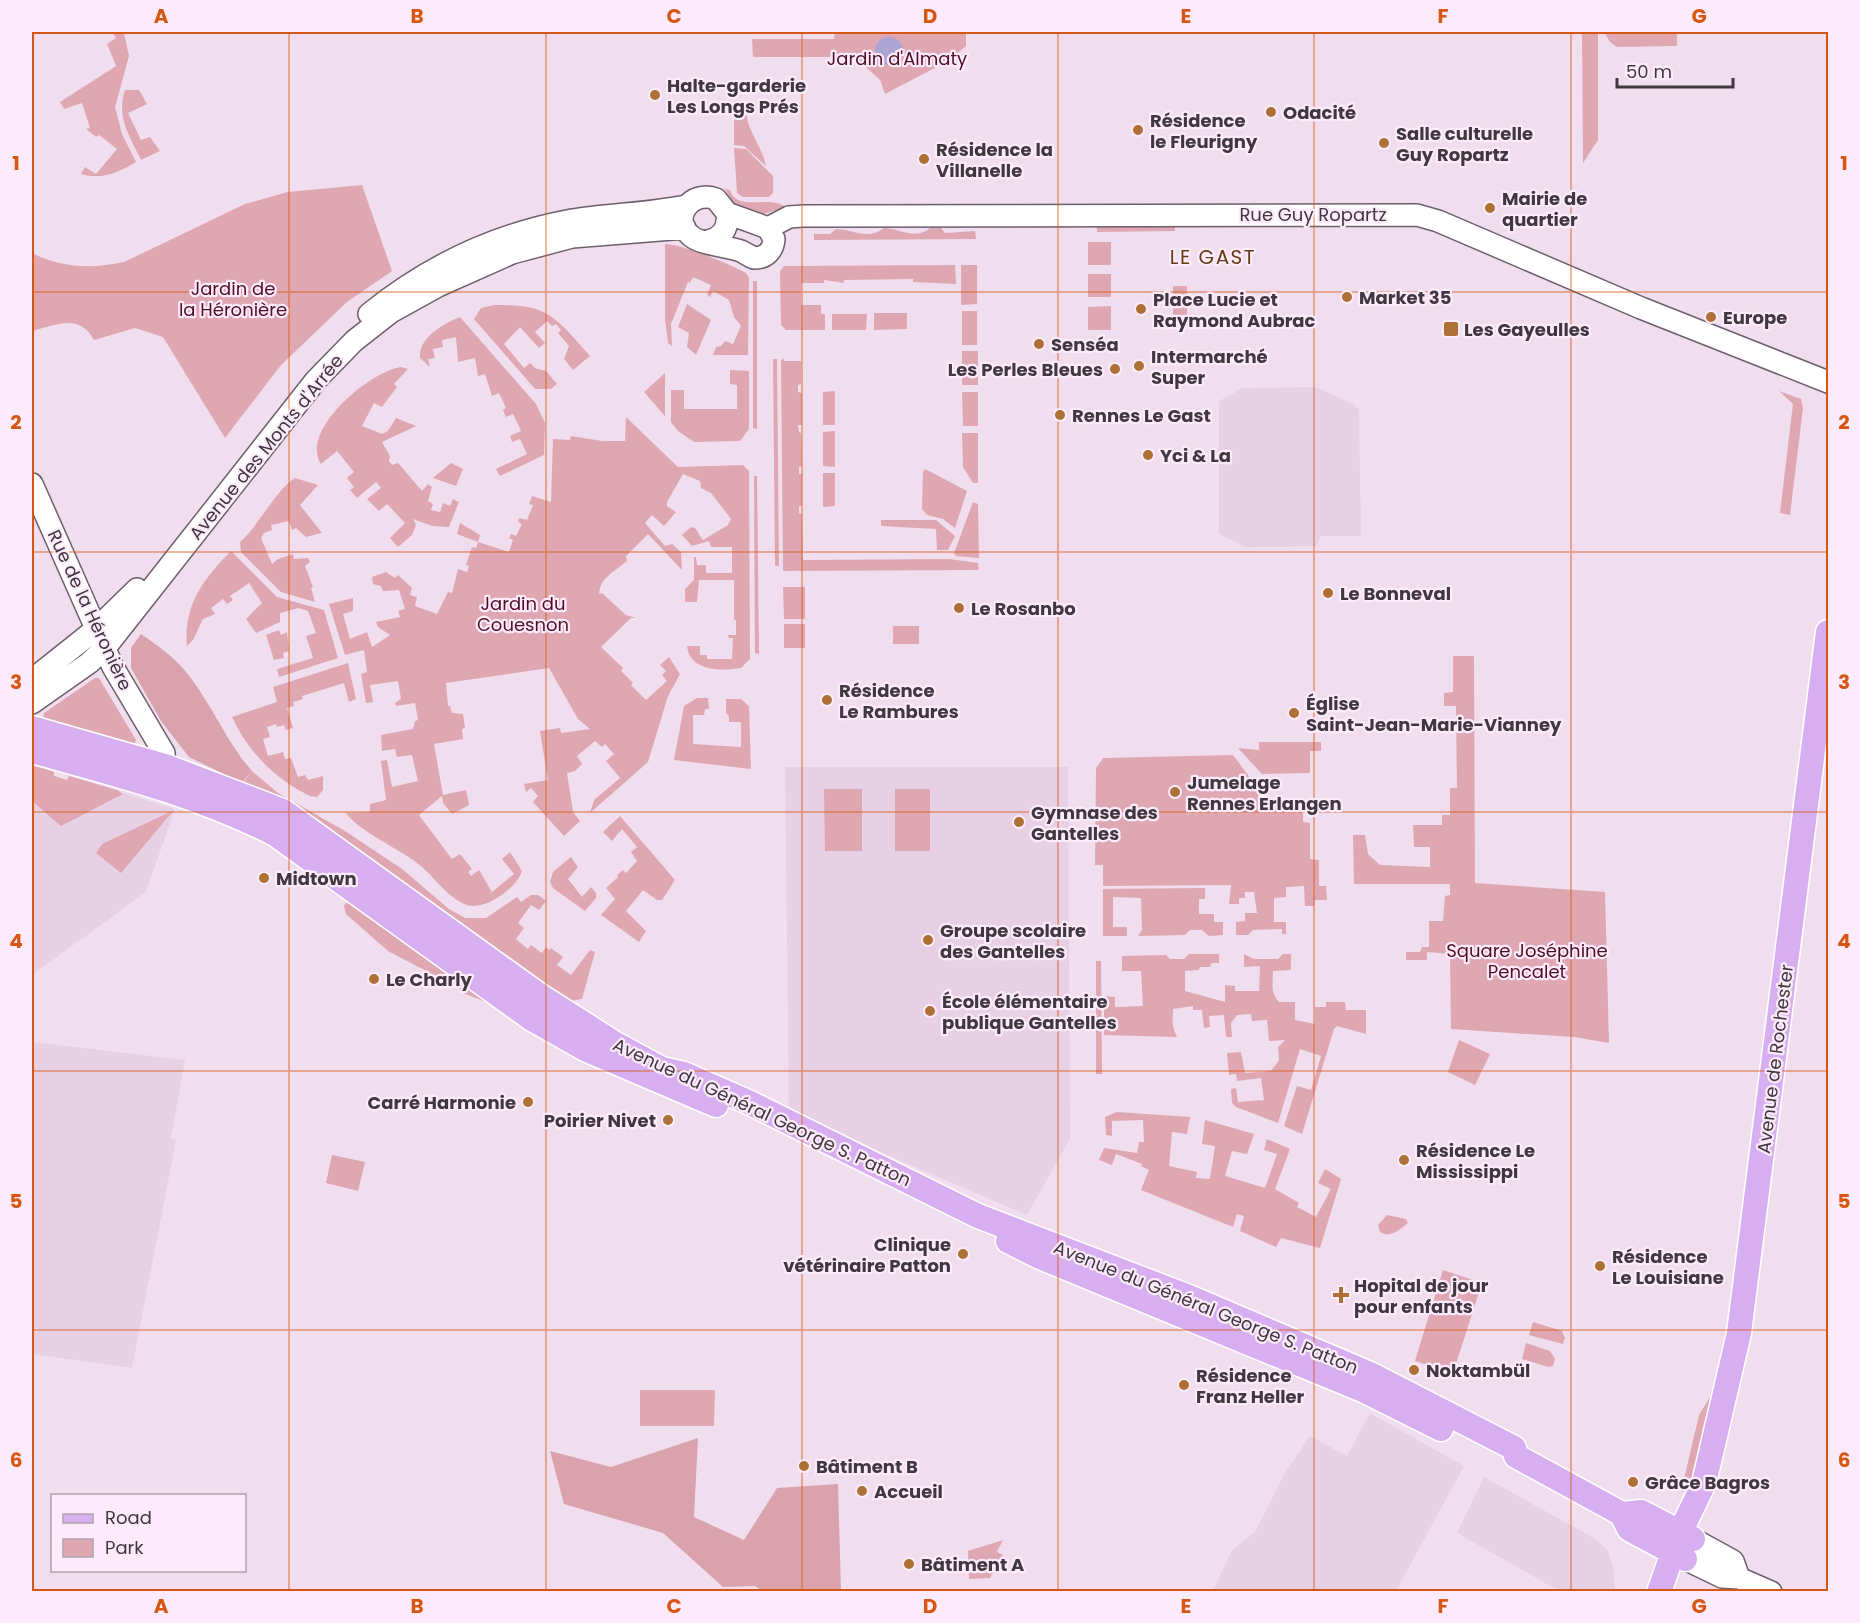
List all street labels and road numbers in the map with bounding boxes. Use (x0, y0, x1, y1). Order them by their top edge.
street label: Rue Guy Ropartz (1239, 202, 1387, 227)
street label: Avenue des Monts d'Arrée (183, 349, 349, 545)
street label: Rue de la Héronière (42, 526, 138, 694)
street label: Avenue de Rochester (1751, 963, 1799, 1155)
street label: Avenue du Général George S. Patton (609, 1032, 915, 1192)
street label: Avenue du Général George S. Patton (1050, 1234, 1362, 1380)

